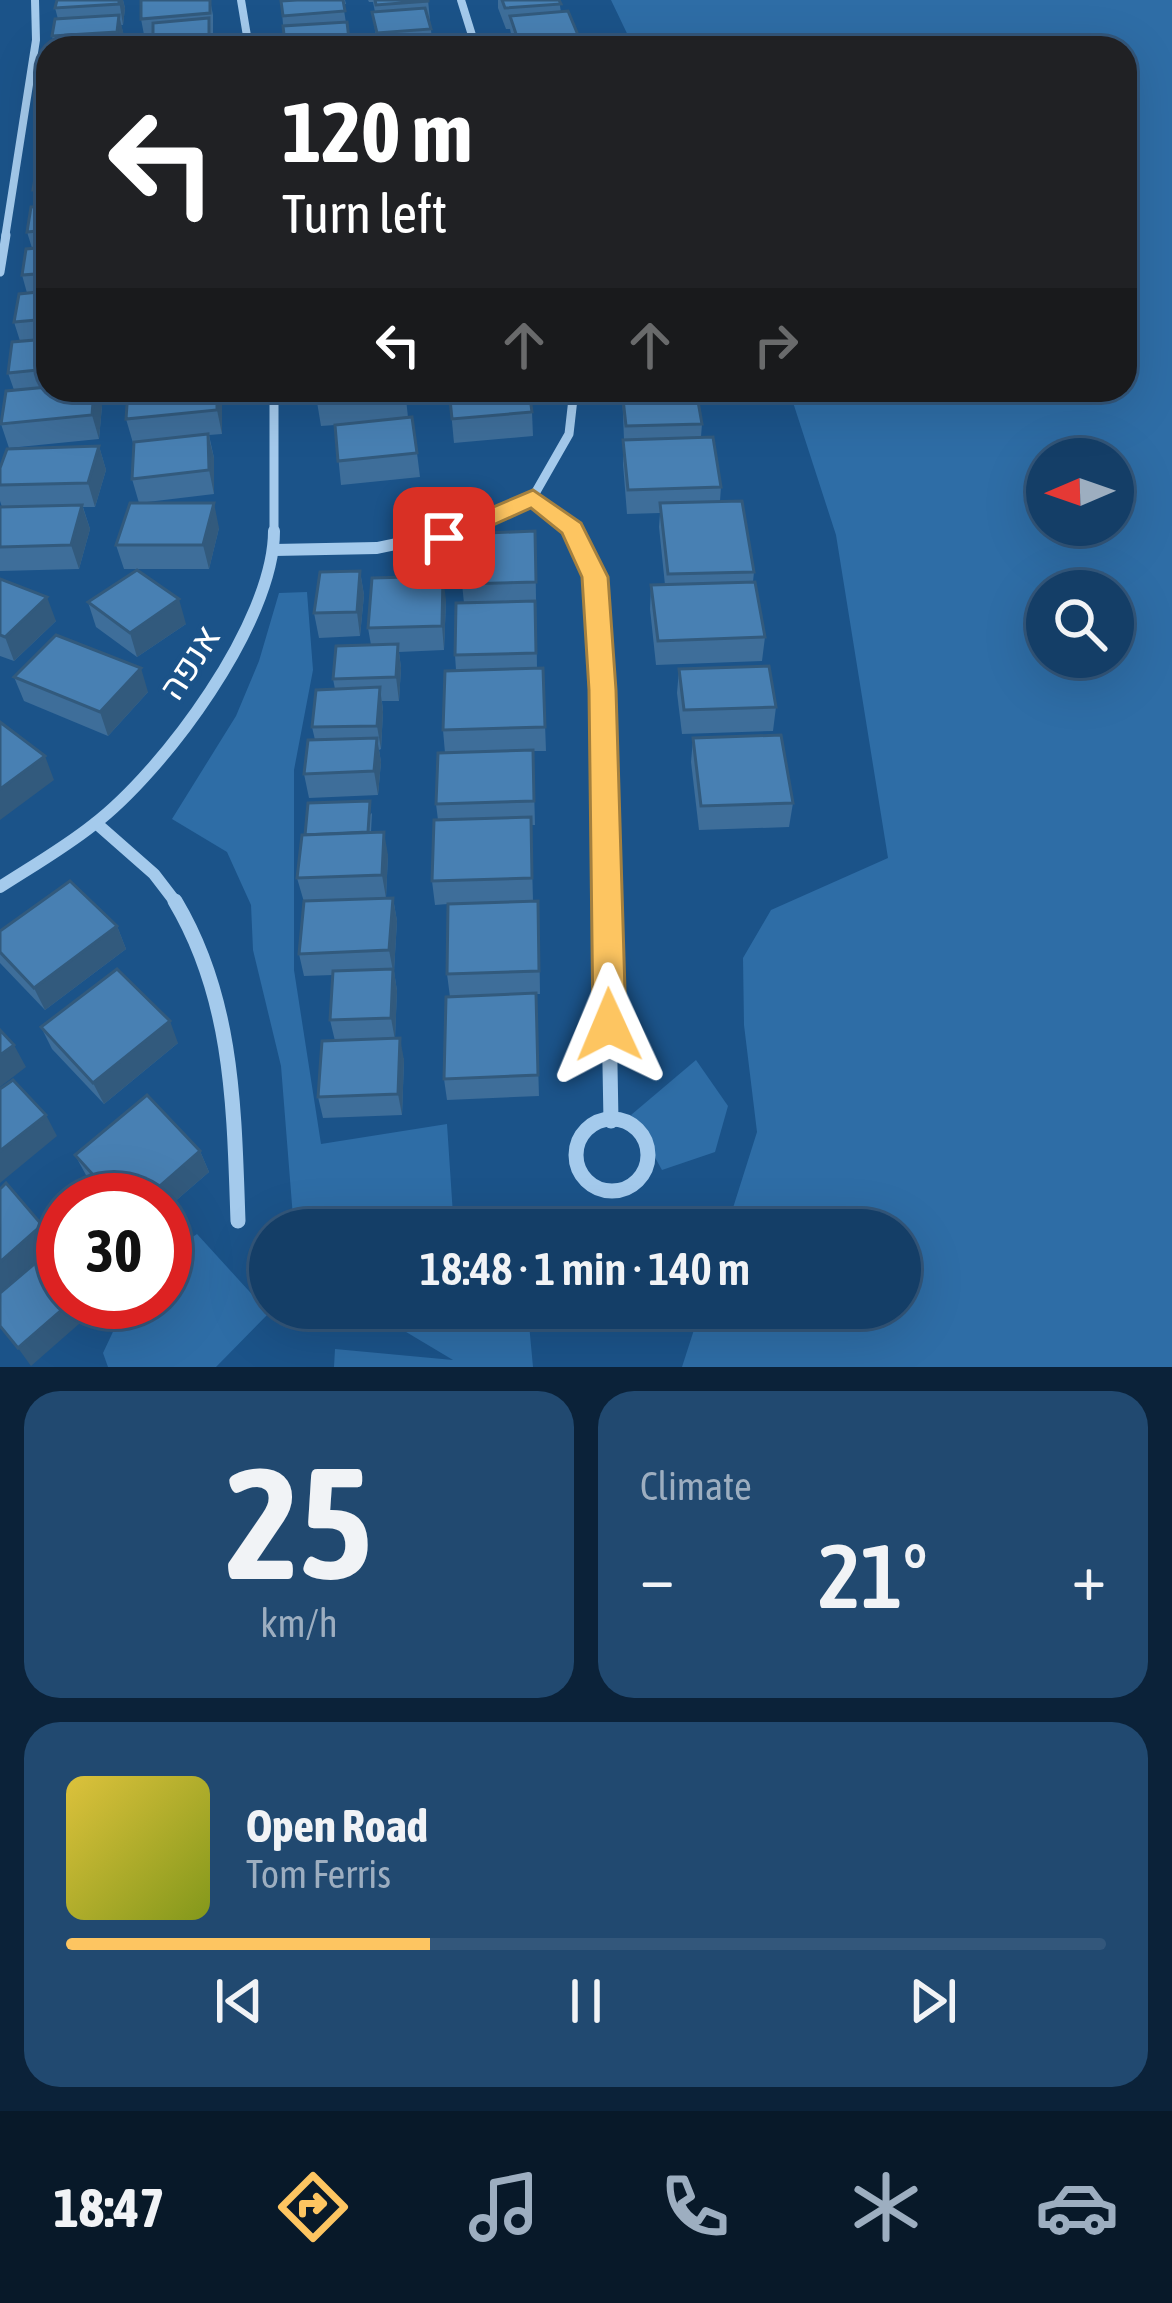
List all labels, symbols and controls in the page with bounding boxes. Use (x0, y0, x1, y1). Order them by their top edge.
icon: left (84, 84, 240, 240)
text: 120 m (282, 84, 472, 180)
text: Turn left (282, 183, 447, 244)
icon: left (365, 312, 431, 378)
icon: ahead (491, 312, 557, 378)
icon: ahead (617, 312, 683, 378)
icon: right (743, 312, 809, 378)
north arrow (1026, 438, 1134, 546)
map controls (1026, 438, 1134, 678)
pin (393, 487, 495, 589)
icon: arrive (411, 505, 477, 571)
button: search (1026, 570, 1134, 678)
street label: אנפה (150, 617, 228, 707)
position arrow (546, 962, 672, 1088)
speed limit sign: 30 (36, 1173, 192, 1329)
text: 18:48 · 1 min · 140 m (420, 1243, 750, 1295)
text: 25 (226, 1433, 372, 1612)
text: Climate (640, 1464, 752, 1508)
text: 21° (818, 1524, 928, 1627)
text: − (640, 1538, 674, 1614)
text: + (1072, 1538, 1106, 1614)
text: km/h (260, 1601, 338, 1645)
text: Open Road (246, 1800, 428, 1852)
text: Tom Ferris (246, 1852, 391, 1896)
icon: previous (206, 1968, 272, 2034)
icon: pause (553, 1968, 619, 2034)
icon: next (900, 1968, 966, 2034)
icon: directions (271, 2165, 355, 2249)
icon: music (462, 2165, 546, 2249)
icon: phone (653, 2165, 737, 2249)
icon: climate (844, 2165, 928, 2249)
icon: car (1035, 2165, 1119, 2249)
text: 18:47 (53, 2177, 165, 2238)

